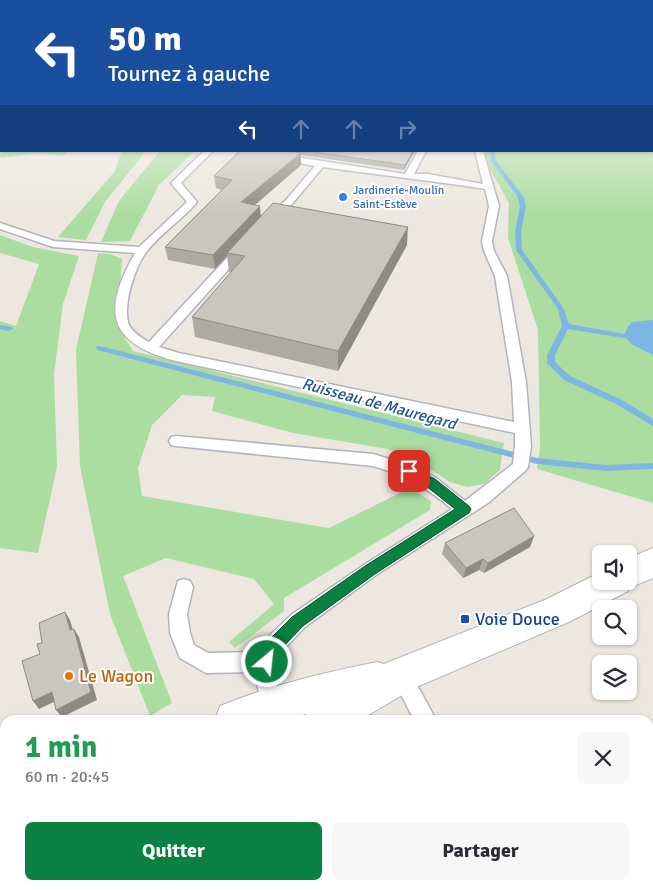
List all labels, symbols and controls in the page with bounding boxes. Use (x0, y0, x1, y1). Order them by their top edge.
text: 50 m (108, 17, 182, 60)
icon: left (25, 20, 90, 85)
text: Tournez à gauche (108, 60, 270, 87)
icon: left (234, 115, 262, 143)
icon: ahead (287, 115, 315, 143)
icon: ahead (340, 115, 368, 143)
icon: right (393, 115, 421, 143)
place label: Jardinerie-Moulin Saint-Estève (353, 183, 444, 212)
marker: Jardinerie-Moulin Saint-Estève (337, 191, 349, 203)
water label: Ruisseau de Mauregard (300, 374, 461, 435)
pin (388, 450, 430, 492)
icon: arrive (395, 457, 423, 485)
map controls (592, 545, 637, 700)
button: sound (592, 545, 637, 590)
button: search (592, 600, 637, 645)
place label: Voie Douce (475, 608, 560, 630)
marker: Voie Douce (459, 613, 471, 625)
position arrow (240, 635, 292, 687)
button: layers (592, 655, 637, 700)
place label: Le Wagon (79, 665, 153, 687)
marker: Le Wagon (63, 670, 75, 682)
text: 1 min (25, 729, 97, 766)
button: close (577, 732, 629, 784)
text: 60 m · 20:45 (25, 767, 109, 787)
button: Quitter (25, 822, 322, 880)
button: Partager (332, 822, 629, 880)

